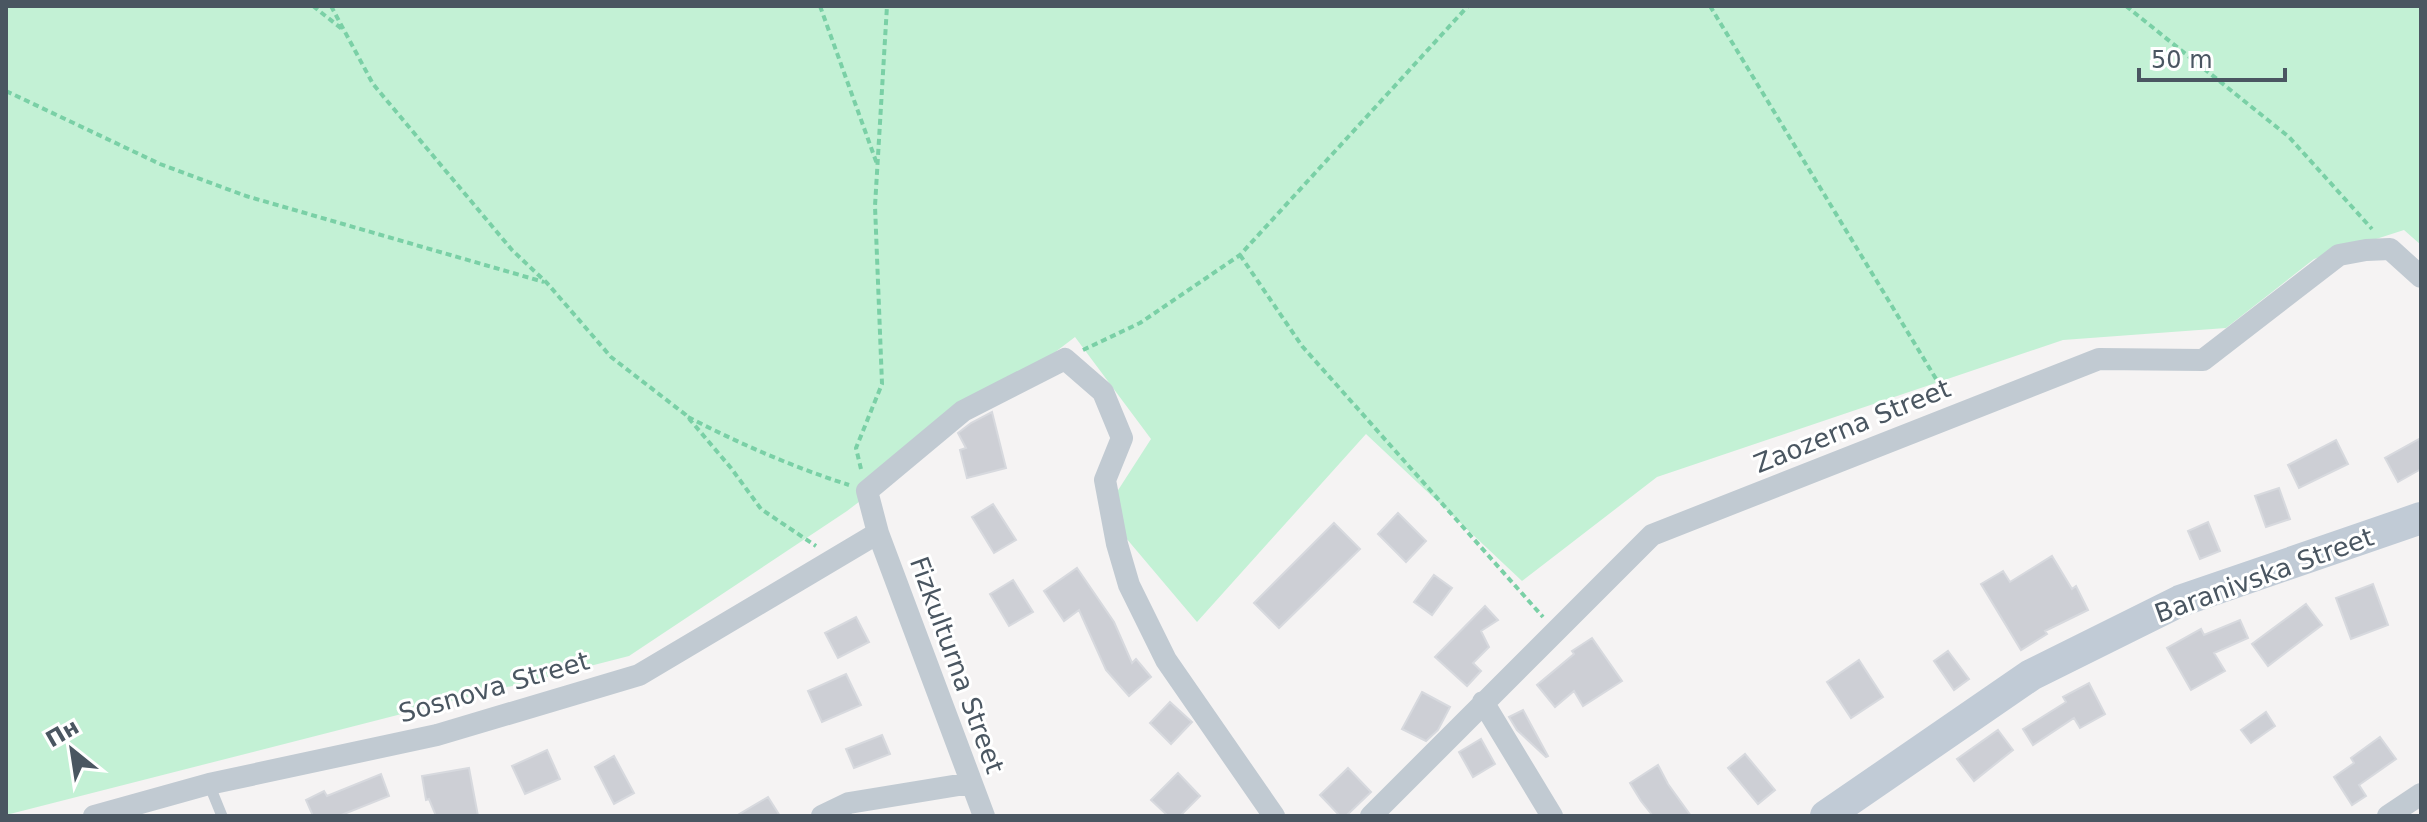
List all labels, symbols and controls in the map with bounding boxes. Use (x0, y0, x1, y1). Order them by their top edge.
scale bar (2139, 32, 2285, 82)
text: 50 m (2151, 46, 2213, 74)
street label: Zaozerna Street (1749, 373, 1955, 479)
street label: Baranivska Street (2150, 521, 2378, 629)
street label: Fizkulturna Street (904, 553, 1010, 777)
street label: Sosnova Street (395, 645, 593, 729)
north arrow (32, 710, 112, 790)
text: Пн (41, 714, 83, 752)

